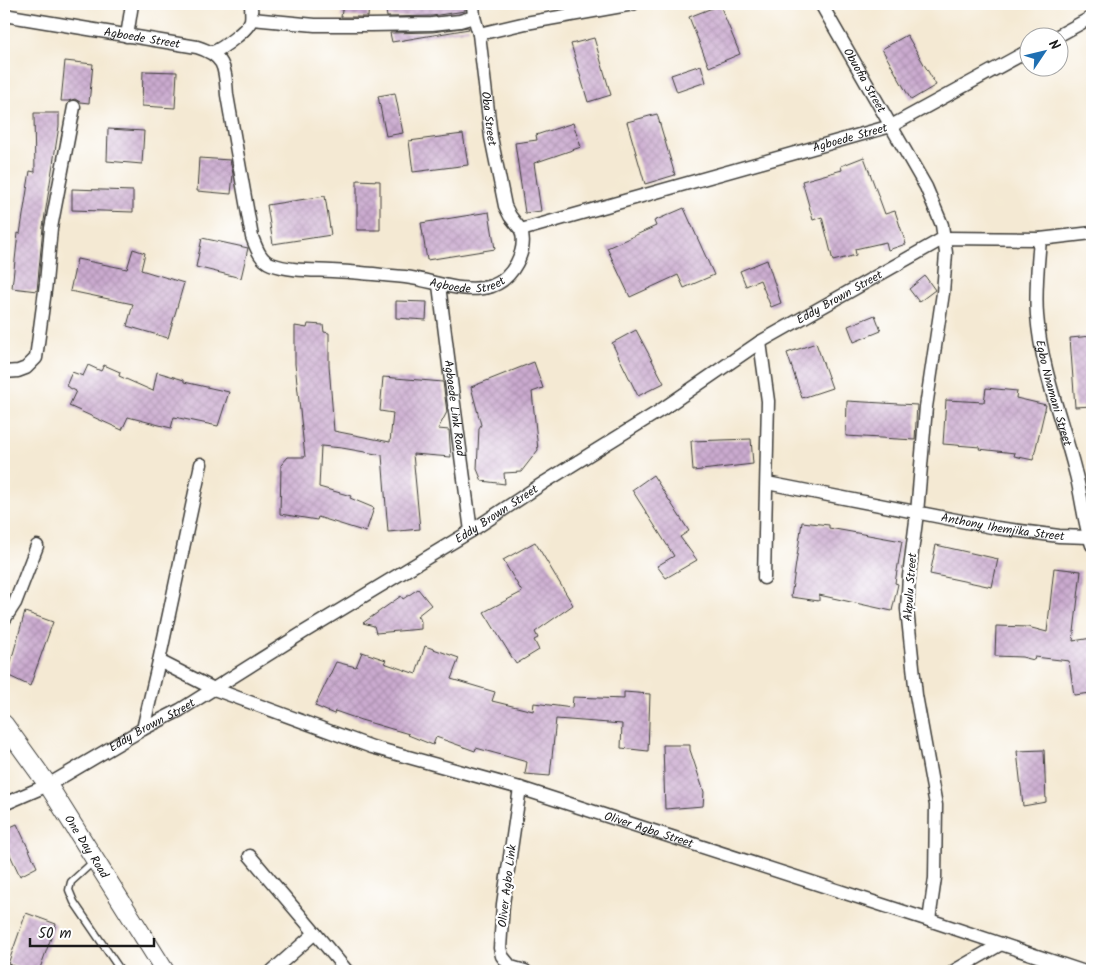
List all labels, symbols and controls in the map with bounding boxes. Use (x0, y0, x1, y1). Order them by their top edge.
street label: Agboede Street (103, 23, 182, 54)
north arrow (1018, 28, 1068, 78)
text: N (1042, 35, 1065, 55)
street label: Obuofia Street (838, 45, 891, 117)
street label: Oba Street (476, 91, 502, 148)
street label: Agboede Street (811, 118, 890, 158)
street label: Eddy Brown Street (793, 265, 887, 330)
street label: Agboede Street (428, 272, 510, 299)
street label: Egbo Nnamani Street (1030, 339, 1077, 449)
street label: Agbaede Link Road (438, 359, 470, 458)
street label: Eddy Brown Street (451, 480, 542, 549)
street label: Anthony Ihemjika Street (939, 508, 1065, 546)
street label: Akpulu Street (899, 552, 922, 622)
street label: Eddy Brown Street (105, 693, 199, 757)
street label: Oliver Agbo Street (602, 807, 696, 853)
street label: One Day Road (59, 811, 114, 883)
street label: Oliver Agbo Link (493, 843, 522, 929)
scale bar (30, 915, 154, 947)
text: 50 m (38, 922, 72, 946)

